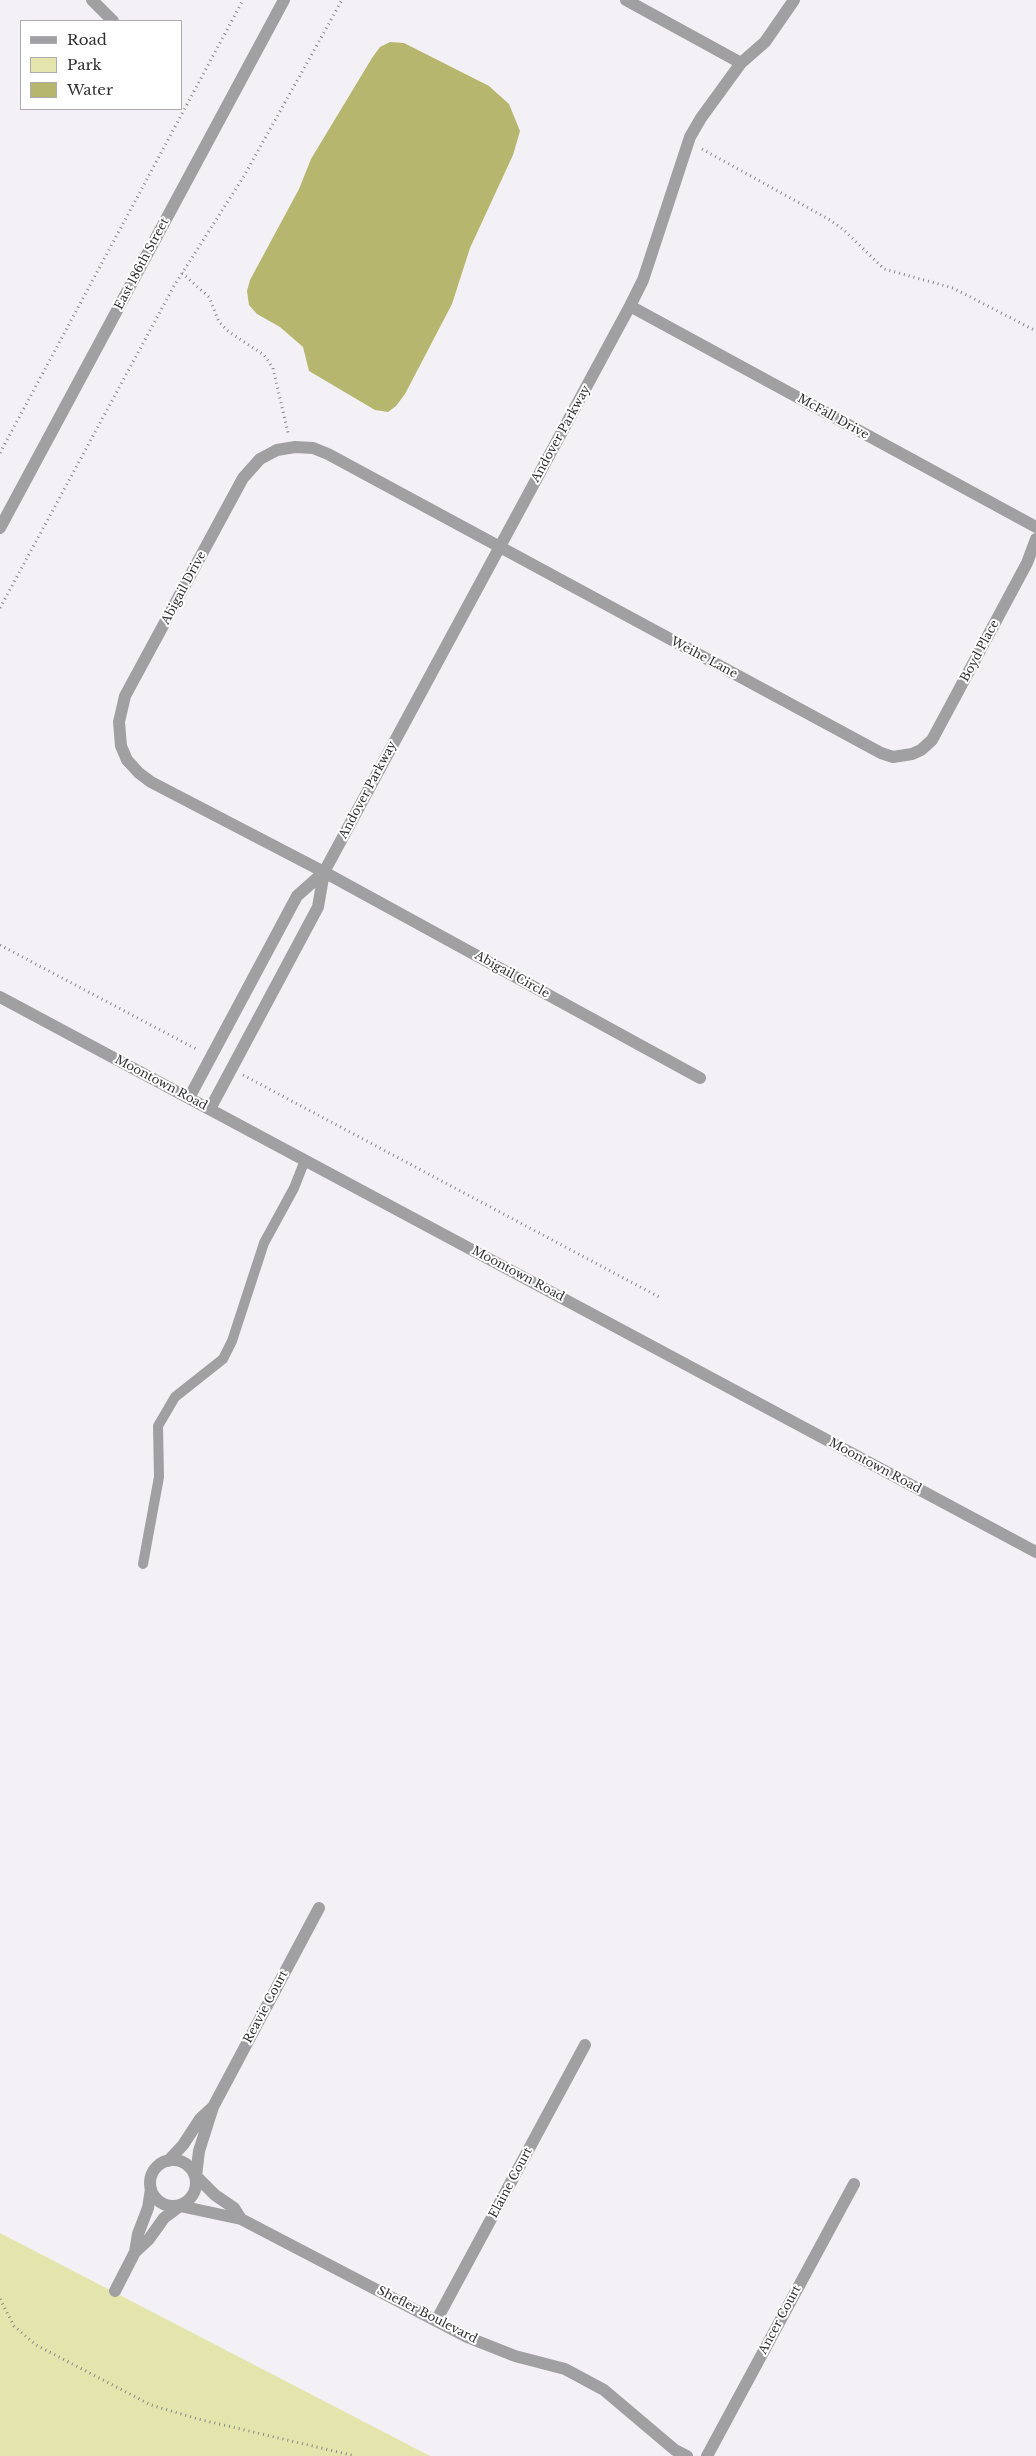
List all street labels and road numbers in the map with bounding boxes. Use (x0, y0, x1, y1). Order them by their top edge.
street label: East 186th Street (112, 216, 172, 312)
street label: Andover Parkway (528, 383, 594, 485)
street label: McFall Drive (795, 392, 871, 442)
street label: Abigail Drive (159, 549, 209, 627)
street label: Boyd Place (958, 618, 1002, 684)
street label: Weihe Lane (668, 634, 740, 682)
street label: Andover Parkway (336, 739, 400, 841)
street label: Abigail Circle (472, 949, 552, 1001)
street label: Moontown Road (112, 1053, 210, 1113)
street label: Moontown Road (469, 1244, 567, 1304)
street label: Moontown Road (826, 1436, 924, 1496)
street label: Reavie Court (241, 1968, 291, 2046)
street label: Elaine Court (486, 2145, 536, 2221)
street label: Ancer Court (756, 2283, 804, 2357)
street label: Shefler Boulevard (375, 2284, 479, 2346)

